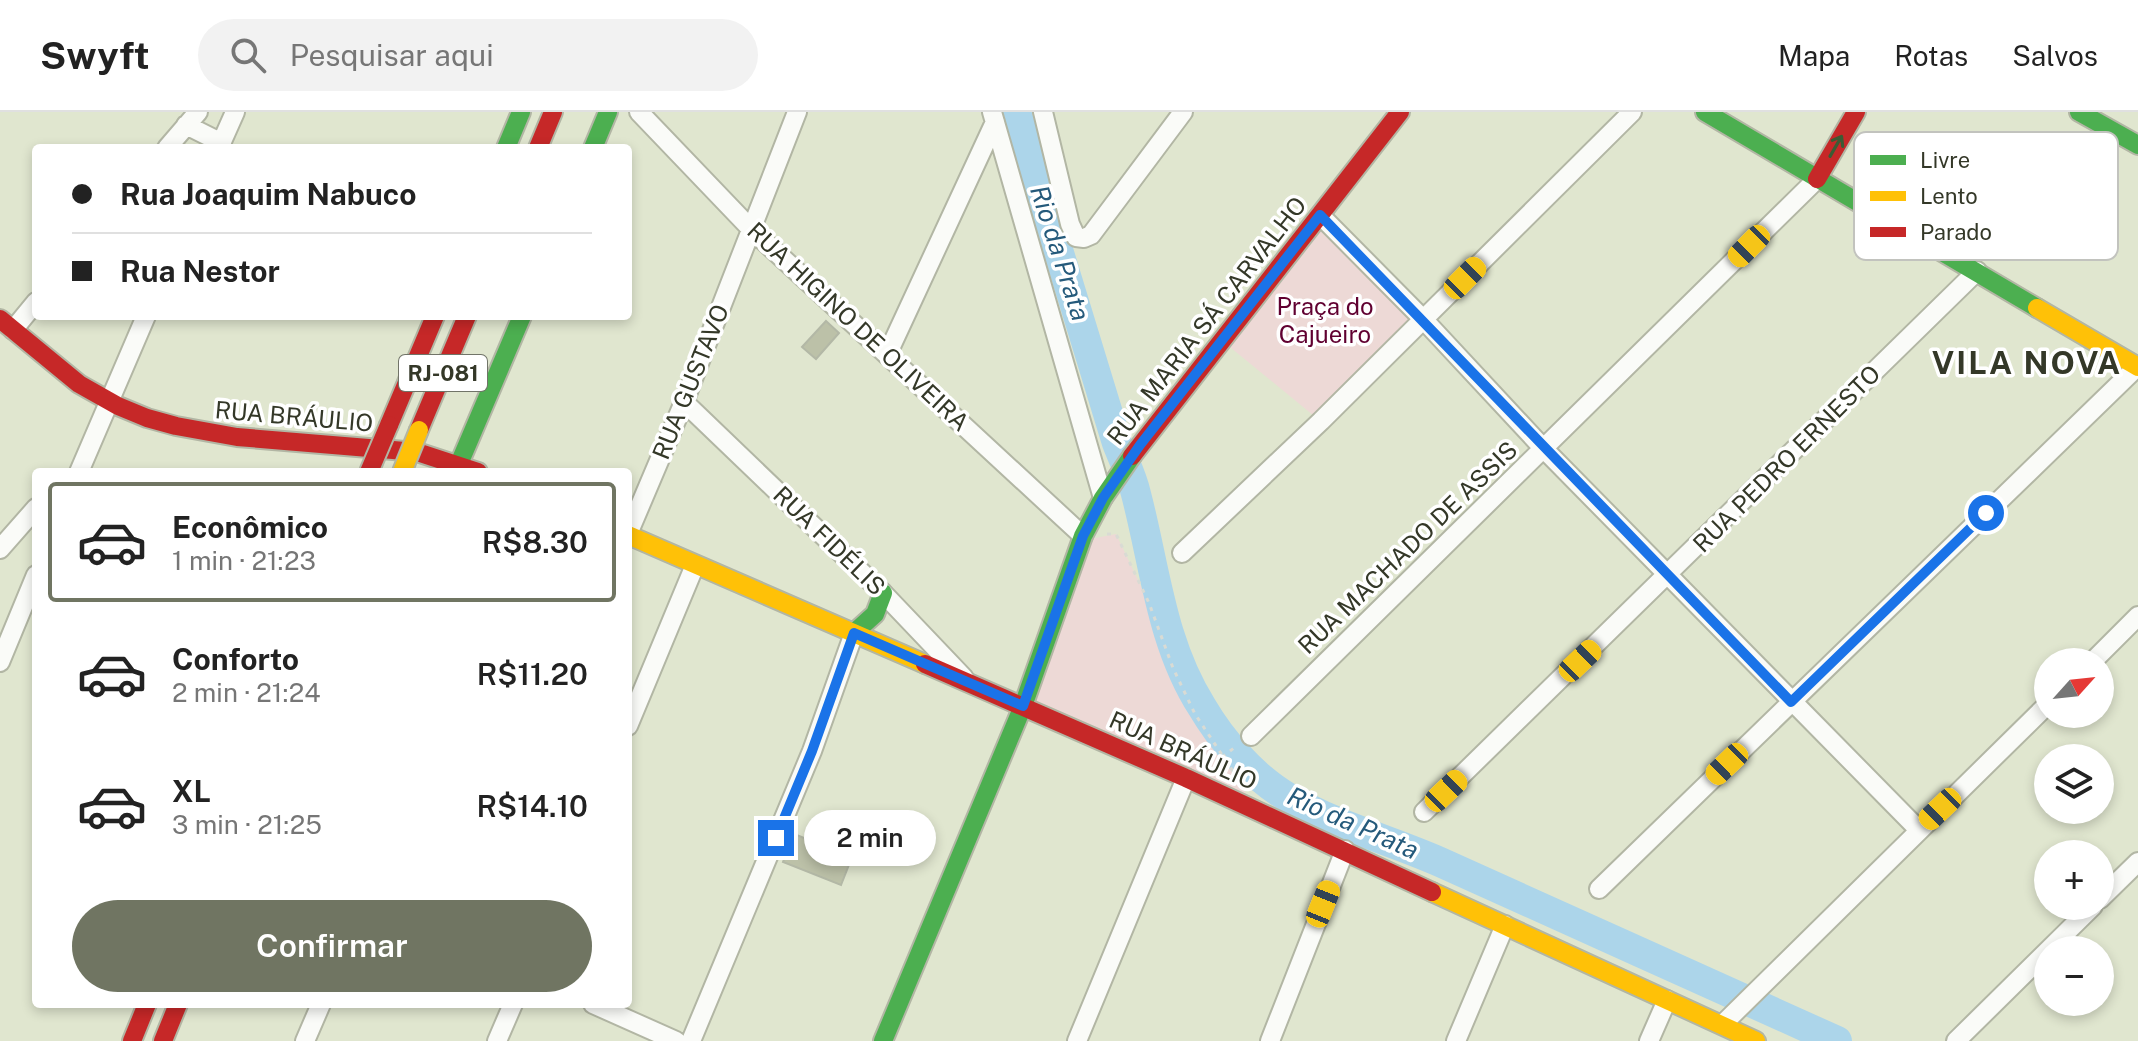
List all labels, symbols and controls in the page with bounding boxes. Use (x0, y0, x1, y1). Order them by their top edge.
search box (198, 19, 758, 91)
text: Swyft (40, 33, 150, 78)
icon: search (226, 33, 270, 77)
text: Pesquisar aqui (290, 37, 494, 73)
text: Mapa (1778, 39, 1850, 72)
text: Rotas (1894, 39, 1968, 72)
text: Salvos (2012, 39, 2098, 72)
legend (1854, 132, 2118, 260)
one-way arrow (1829, 134, 1845, 158)
text: Livre (1920, 147, 1970, 173)
text: Rua Joaquim Nabuco (120, 176, 416, 212)
water label: Rio da Prata (1024, 181, 1097, 324)
text: Lento (1920, 183, 1978, 209)
street label: RUA MARIA SÁ CARVALHO (1101, 191, 1312, 450)
street label: RUA HIGINO DE OLIVEIRA (742, 216, 975, 436)
text: Parado (1920, 219, 1992, 245)
car (1724, 221, 1774, 271)
text: Rua Nestor (120, 253, 280, 289)
car (1440, 253, 1490, 303)
park label: Praça do Cajueiro (1276, 292, 1374, 348)
street label: RUA GUSTAVO (646, 300, 734, 463)
district label: VILA NOVA (1932, 344, 2122, 381)
road number: RJ-081 (399, 355, 487, 391)
street label: RUA PEDRO ERNESTO (1687, 359, 1886, 558)
street label: RUA BRÁULIO (214, 395, 374, 437)
street label: RUA MACHADO DE ASSIS (1292, 435, 1523, 659)
street label: RUA FIDÉLIS (768, 480, 891, 600)
route start (1968, 495, 2004, 531)
icon: car (76, 506, 148, 578)
text: Econômico (172, 509, 328, 545)
text: R$8.30 (482, 524, 588, 560)
text: 1 min · 21:23 (172, 545, 316, 576)
car (1554, 636, 1606, 686)
icon: car (76, 638, 148, 710)
text: Conforto (172, 641, 299, 677)
north arrow (2034, 648, 2114, 728)
map controls (2034, 648, 2114, 1016)
text: R$11.20 (477, 656, 588, 692)
text: 2 min · 21:24 (172, 677, 321, 708)
street label: RUA BRÁULIO (1105, 705, 1261, 795)
car (1701, 739, 1753, 789)
button: layers (2034, 744, 2114, 824)
car (1420, 766, 1472, 816)
icon: car (76, 770, 148, 842)
text: XL (172, 773, 211, 809)
water label: Rio da Prata (1283, 780, 1424, 865)
car (1914, 784, 1966, 834)
text: R$14.10 (476, 788, 588, 824)
text: 3 min · 21:25 (172, 809, 322, 840)
callout: 2 min (804, 810, 936, 866)
route end (758, 820, 794, 856)
text: 2 min (836, 822, 904, 853)
button: + (2034, 840, 2114, 920)
car (1303, 877, 1343, 931)
button: Confirmar (72, 900, 592, 992)
button: − (2034, 936, 2114, 1016)

